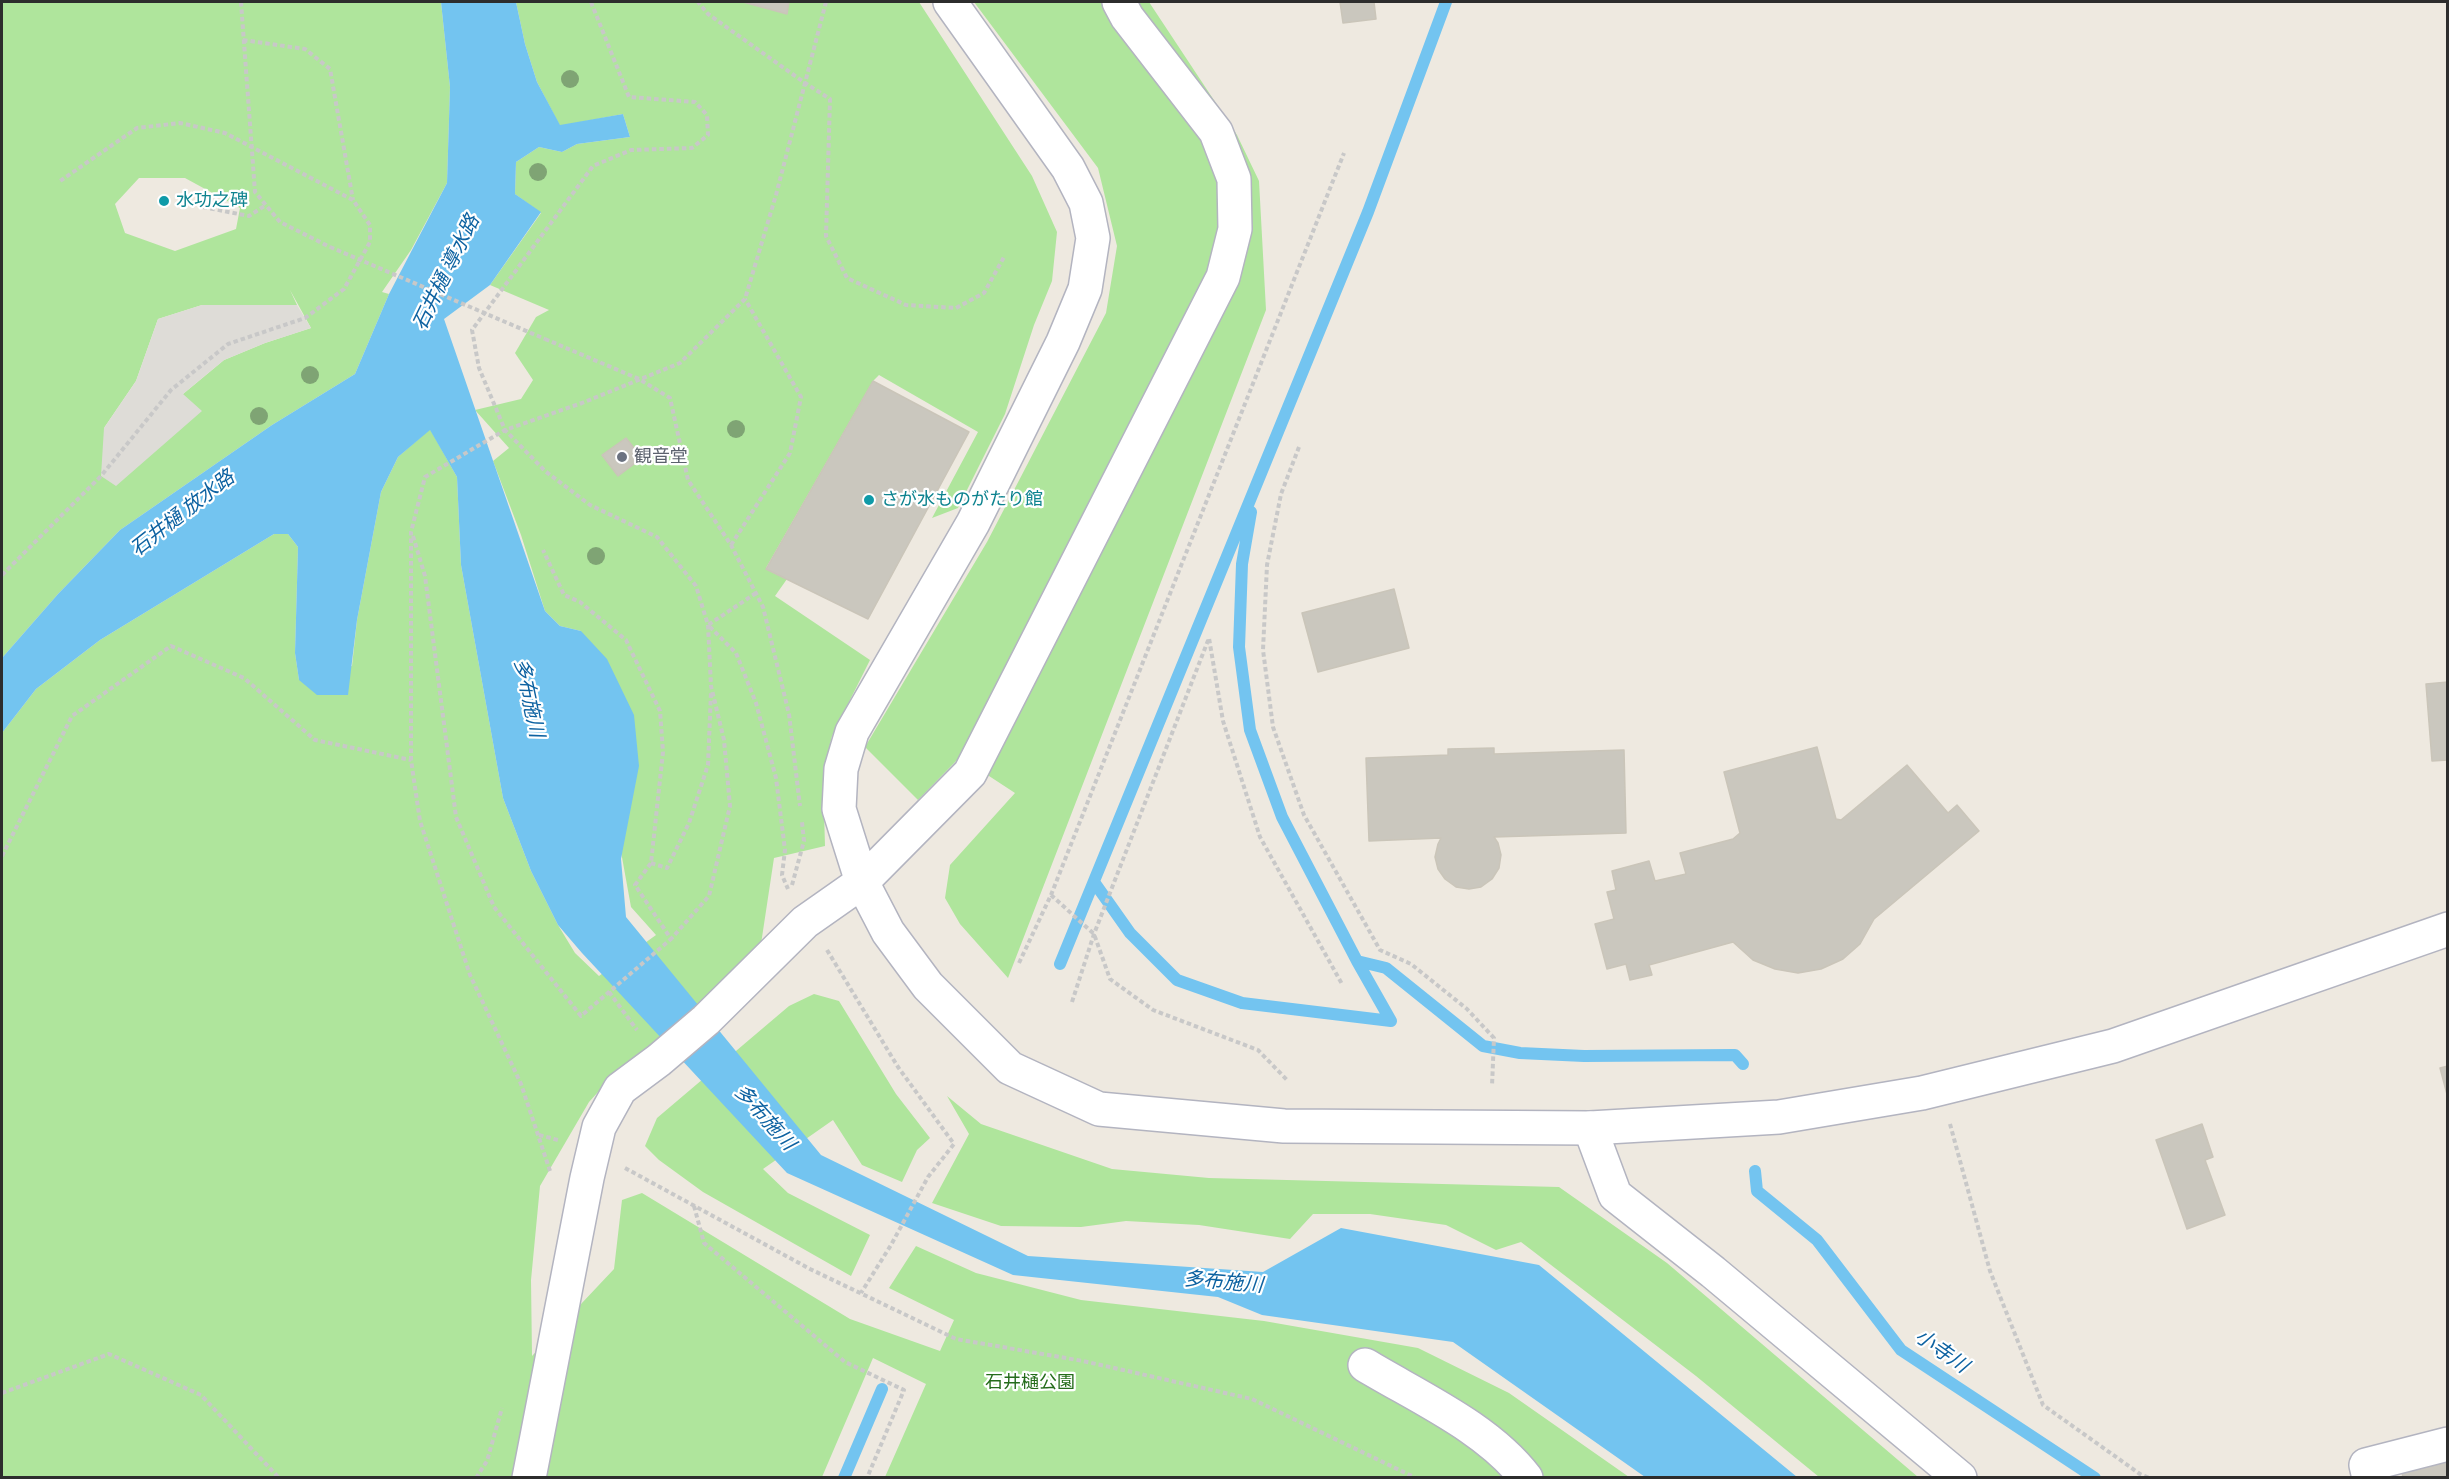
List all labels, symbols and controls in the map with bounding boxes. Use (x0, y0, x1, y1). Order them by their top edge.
place label: 水功之碑 (176, 190, 248, 212)
marker: 水功之碑 (157, 194, 171, 208)
water label: 石井樋 導水路 (409, 211, 485, 335)
place label: 観音堂 (634, 446, 688, 468)
marker: 観音堂 (615, 450, 629, 464)
water label: 石井樋 放水路 (126, 466, 240, 562)
place label: さが水ものがたり館 (881, 489, 1043, 511)
marker: さが水ものがたり館 (862, 493, 876, 507)
water label: 多布施川 (508, 656, 548, 740)
water label: 多布施川 (728, 1080, 800, 1156)
water label: 多布施川 (1182, 1268, 1264, 1298)
water label: 小寺川 (1910, 1325, 1972, 1379)
park label: 石井樋公園 (985, 1372, 1075, 1394)

